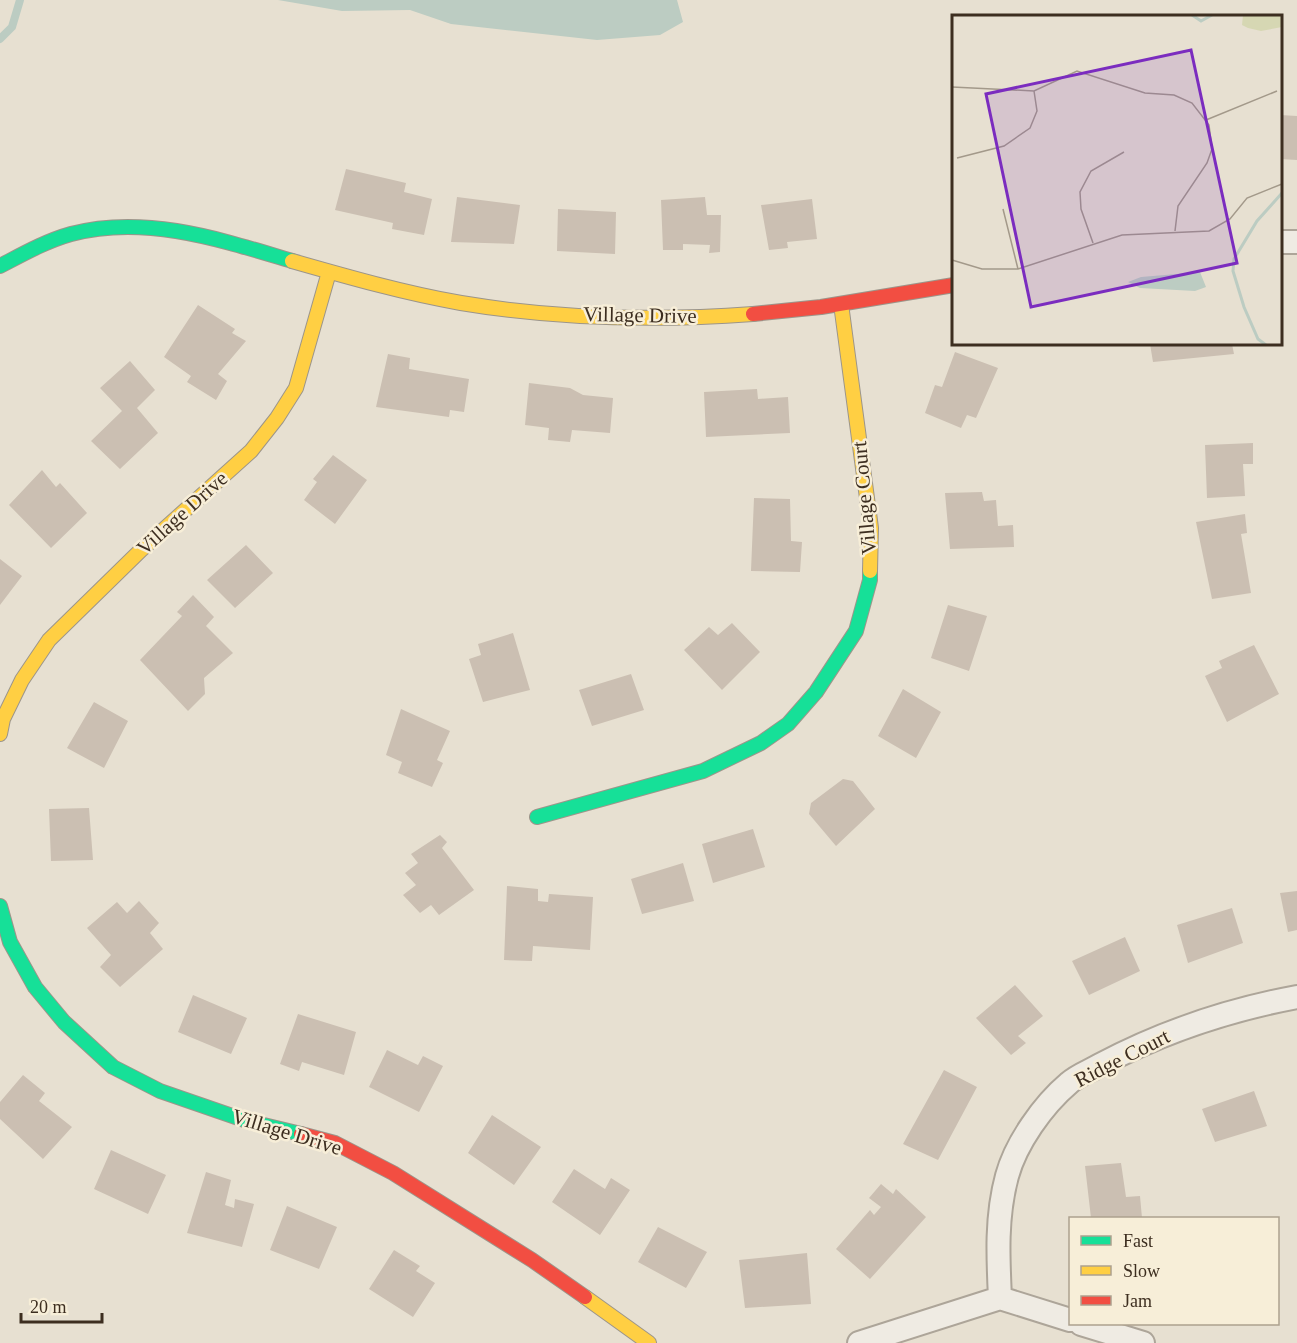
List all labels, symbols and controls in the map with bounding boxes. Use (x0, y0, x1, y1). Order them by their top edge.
inset map (952, 15, 1282, 345)
street label: Village Drive (583, 302, 697, 328)
street label: Village Court (847, 440, 881, 556)
street label: Village Drive (132, 466, 232, 560)
street label: Ridge Court (1071, 1024, 1174, 1092)
street label: Village Drive (229, 1104, 345, 1160)
legend (1069, 1217, 1279, 1325)
text: Fast (1123, 1231, 1153, 1251)
text: Slow (1123, 1261, 1160, 1281)
scale bar (21, 1286, 102, 1324)
text: Jam (1123, 1291, 1152, 1311)
text: 20 m (30, 1297, 67, 1317)

